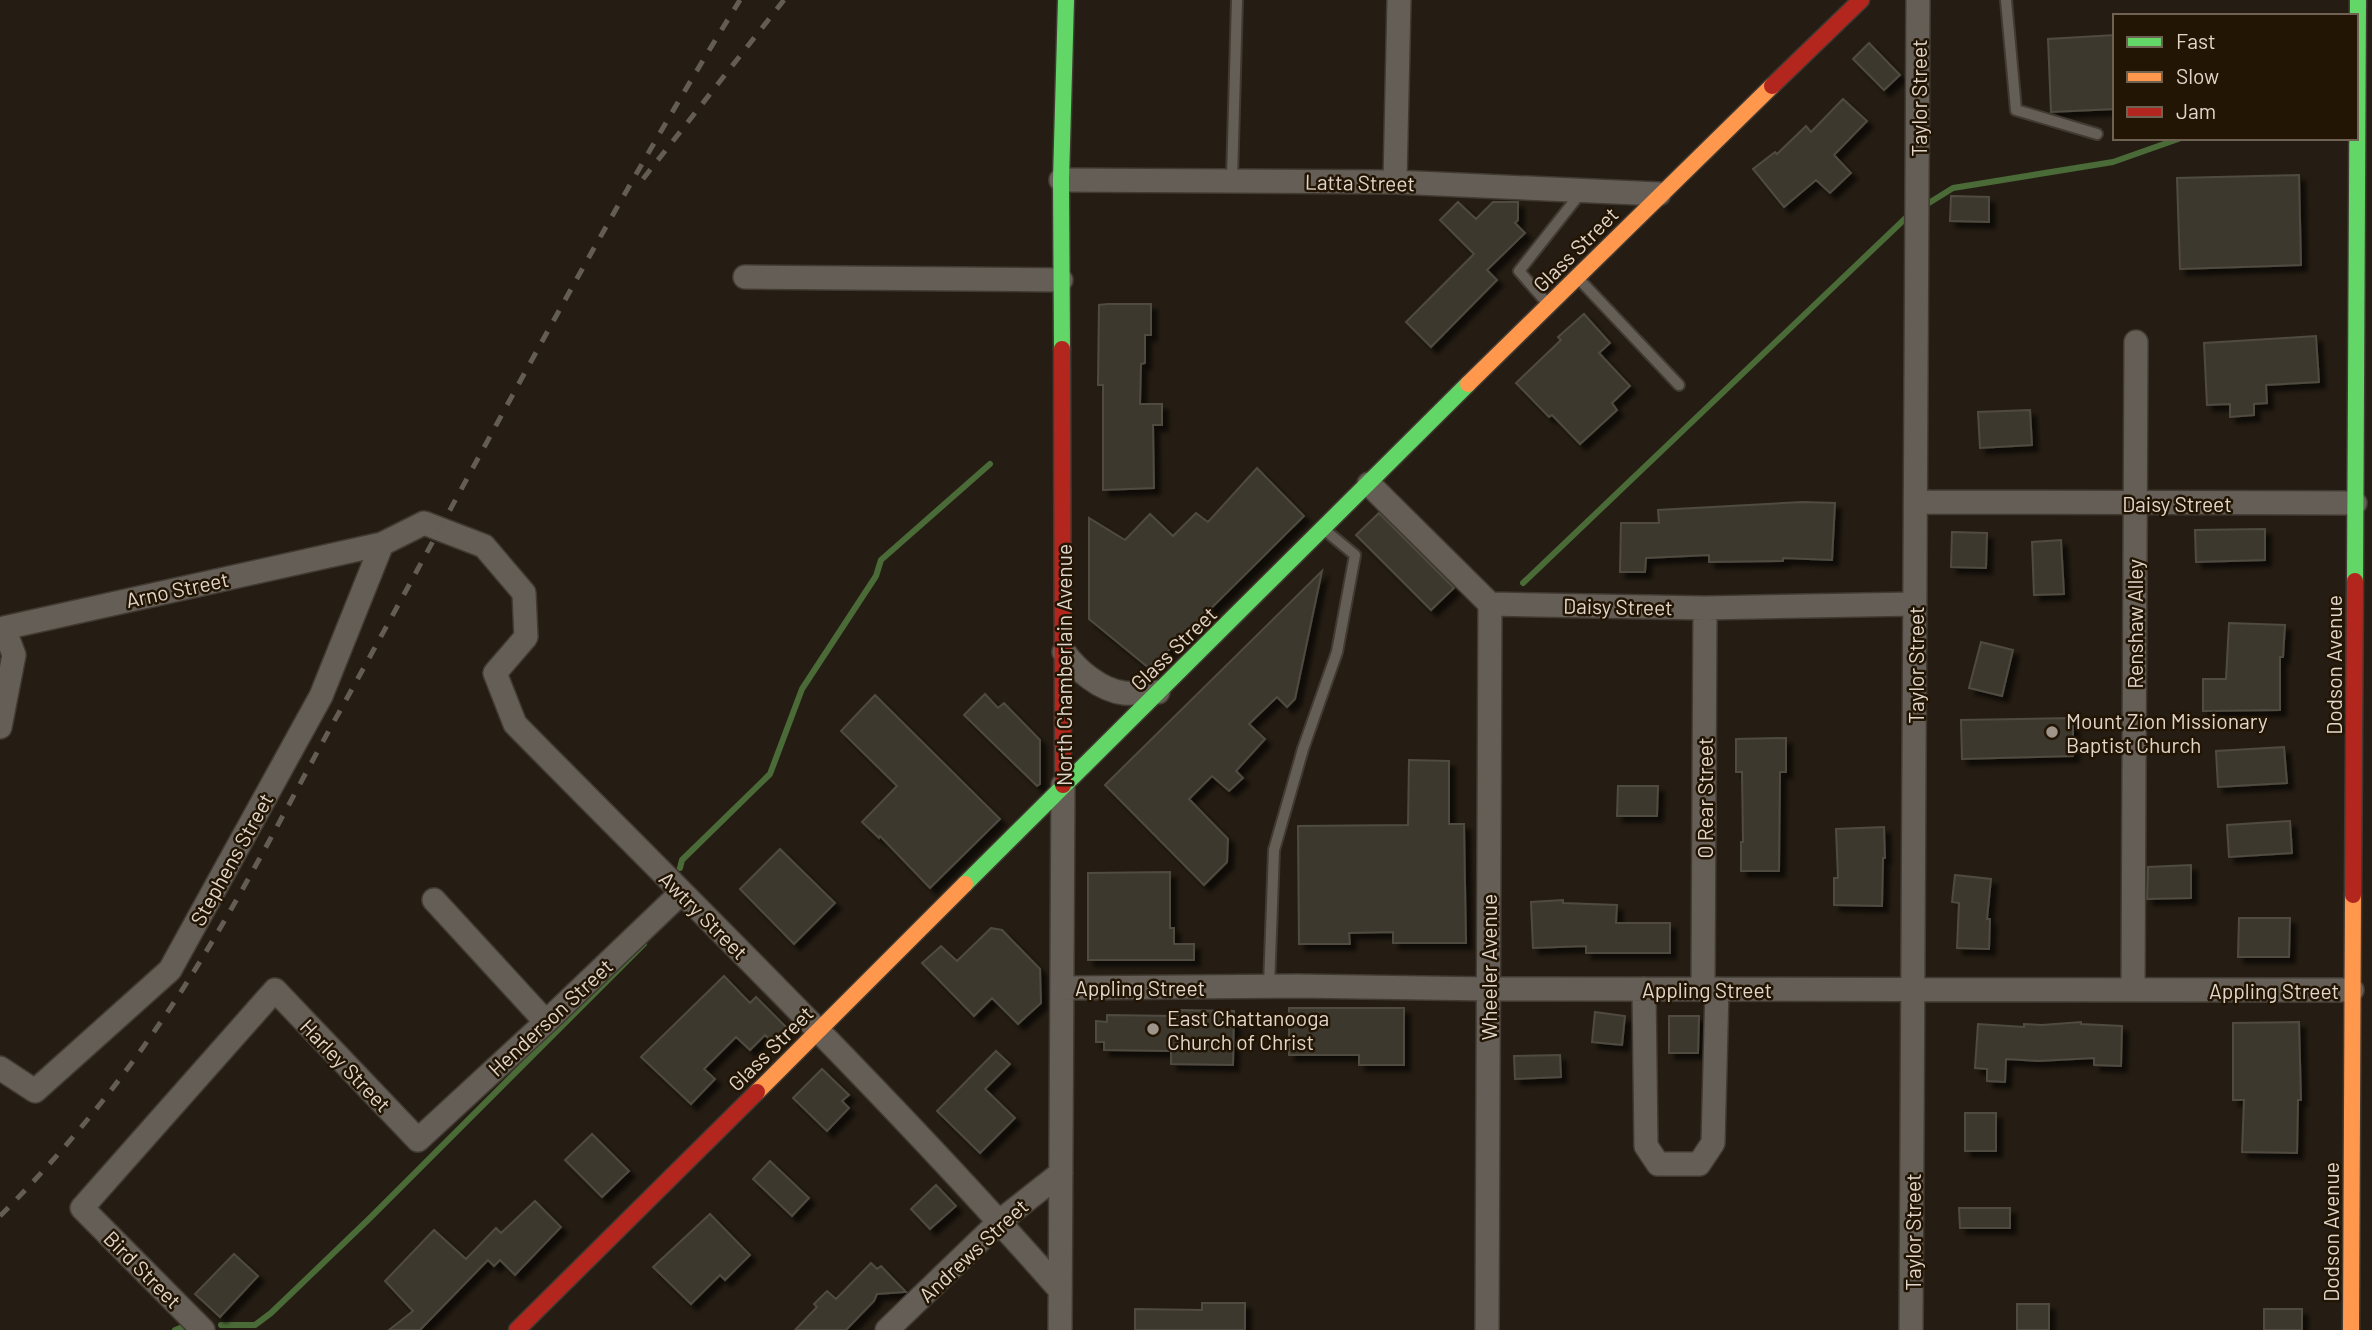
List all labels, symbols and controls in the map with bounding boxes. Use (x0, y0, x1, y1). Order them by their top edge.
legend (2113, 14, 2358, 140)
text: Fast (2176, 28, 2216, 53)
street label: Taylor Street (1906, 39, 1931, 157)
text: Slow (2176, 63, 2219, 88)
text: Jam (2176, 98, 2216, 123)
street label: Latta Street (1305, 169, 1415, 195)
street label: Glass Street (1527, 201, 1623, 297)
street label: Daisy Street (2122, 491, 2232, 516)
street label: North Chamberlain Avenue (1051, 544, 1076, 786)
street label: Renshaw Alley (2122, 559, 2147, 689)
street label: Arno Street (123, 566, 231, 612)
street label: Daisy Street (1563, 593, 1673, 619)
street label: Dodson Avenue (2321, 595, 2346, 735)
street label: Glass Street (1125, 601, 1221, 695)
street label: Taylor Street (1903, 606, 1928, 724)
place label: Mount Zion Missionary Baptist Church (2066, 708, 2268, 757)
marker: Mount Zion Missionary Baptist Church (2044, 724, 2060, 740)
street label: O Rear Street (1692, 737, 1717, 859)
street label: Stephens Street (184, 788, 278, 930)
street label: Awtry Street (655, 866, 753, 964)
street label: Wheeler Avenue (1476, 894, 1501, 1040)
street label: Henderson Street (483, 953, 617, 1081)
street label: Appling Street (1075, 975, 1205, 1000)
street label: Appling Street (1642, 977, 1772, 1002)
street label: Appling Street (2209, 978, 2339, 1003)
street label: Glass Street (722, 1000, 818, 1096)
place label: East Chattanooga Church of Christ (1167, 1005, 1329, 1054)
street label: Harley Street (296, 1013, 396, 1117)
marker: East Chattanooga Church of Christ (1145, 1021, 1161, 1037)
street label: Dodson Avenue (2318, 1162, 2343, 1302)
street label: Taylor Street (1900, 1173, 1925, 1291)
street label: Andrews Street (913, 1193, 1033, 1307)
street label: Bird Street (99, 1225, 187, 1313)

